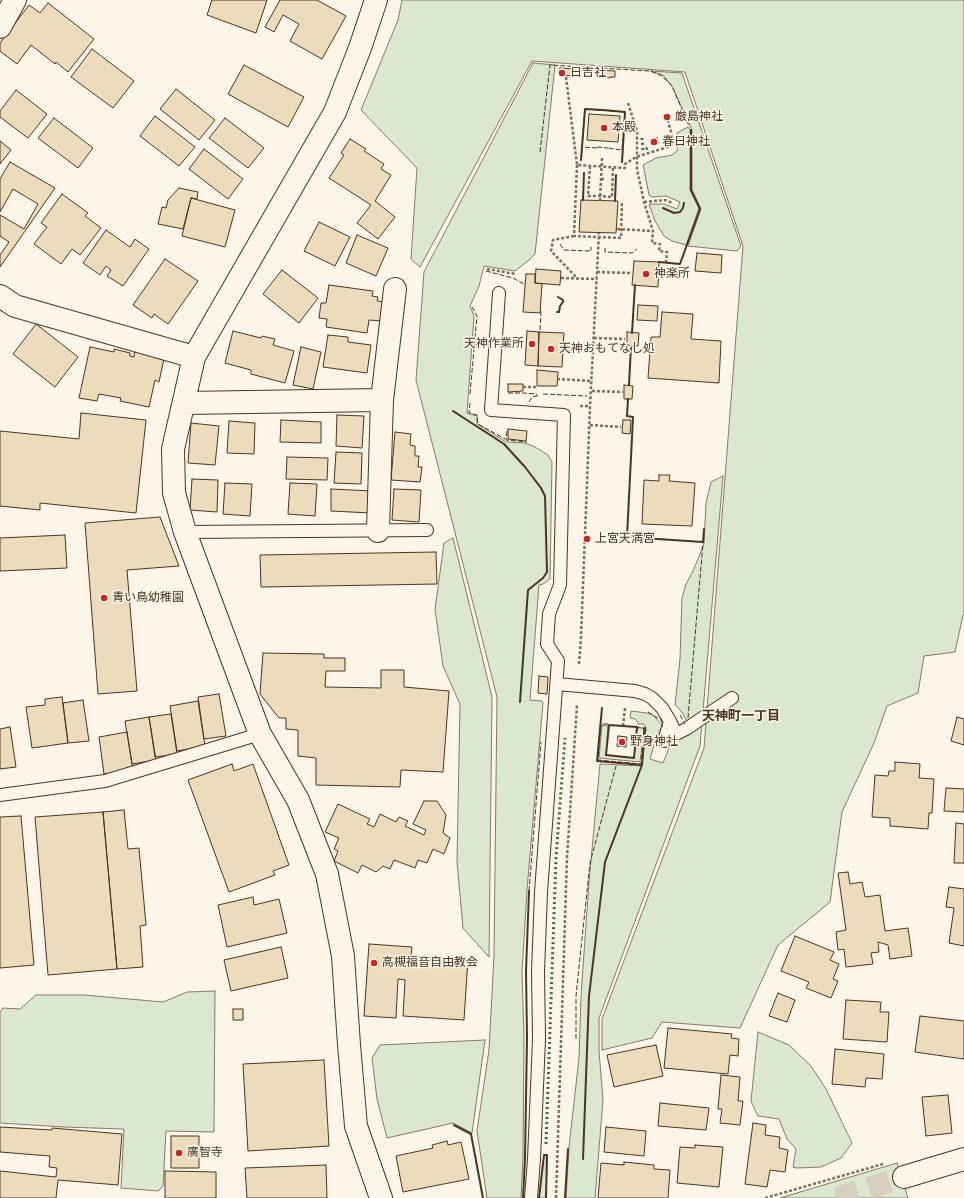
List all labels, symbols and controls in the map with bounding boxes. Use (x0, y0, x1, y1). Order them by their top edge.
place label: 日吉社 (570, 66, 606, 80)
marker: 日吉社 (557, 68, 567, 78)
place label: 厳島神社 (675, 110, 723, 124)
marker: 厳島神社 (662, 112, 672, 122)
place label: 本殿 (612, 121, 636, 135)
marker: 本殿 (599, 123, 609, 133)
place label: 春日神社 (662, 135, 710, 149)
marker: 春日神社 (649, 137, 659, 147)
place label: 神楽所 (654, 267, 690, 281)
marker: 神楽所 (641, 269, 651, 279)
place label: 天神作業所 (464, 337, 524, 351)
marker: 天神作業所 (527, 339, 537, 349)
place label: 天神おもてなし処 (559, 342, 655, 356)
marker: 天神おもてなし処 (546, 344, 556, 354)
place label: 上宮天満宮 (595, 532, 655, 546)
marker: 上宮天満宮 (582, 534, 592, 544)
place label: 青い鳥幼稚園 (112, 591, 184, 605)
marker: 青い鳥幼稚園 (99, 593, 109, 603)
district label: 天神町一丁目 (702, 709, 780, 725)
place label: 野身神社 (630, 735, 678, 749)
marker: 野身神社 (617, 737, 627, 747)
place label: 高槻福音自由教会 (382, 956, 478, 970)
marker: 高槻福音自由教会 (369, 958, 379, 968)
place label: 廣智寺 (187, 1146, 223, 1160)
marker: 廣智寺 (174, 1148, 184, 1158)

